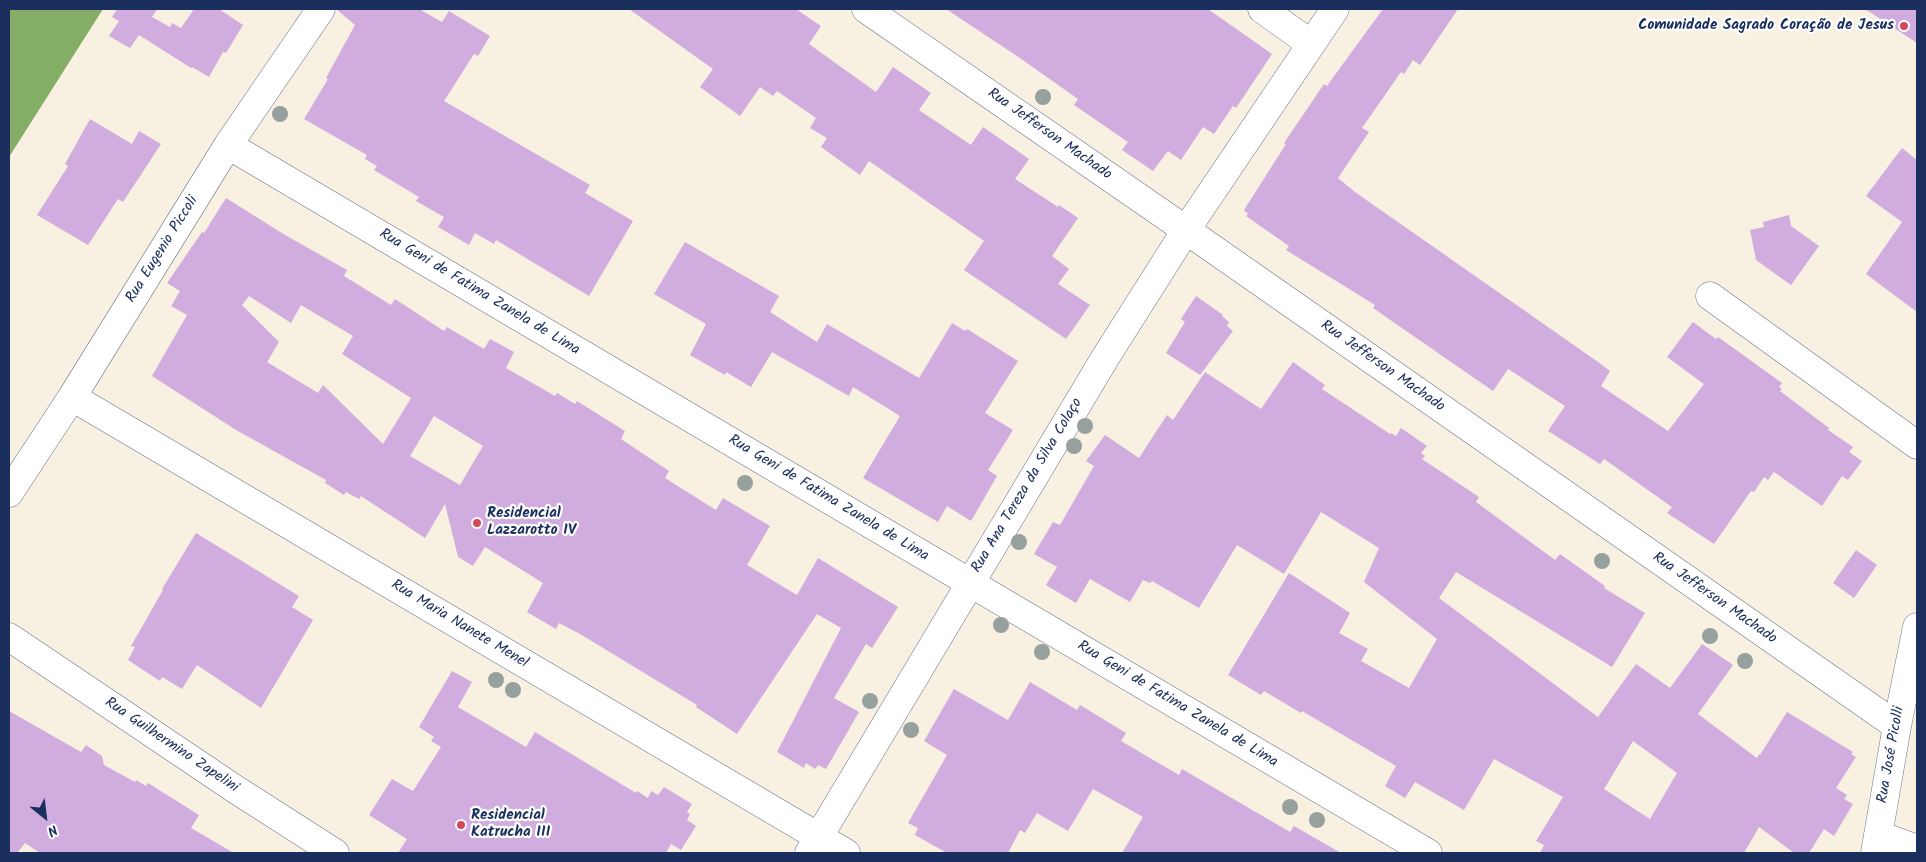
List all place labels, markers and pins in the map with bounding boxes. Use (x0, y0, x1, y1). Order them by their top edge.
place label: Comunidade Sagrado Coração de Jesus (1638, 17, 1894, 35)
marker: Comunidade Sagrado Coração de Jesus (1898, 20, 1910, 32)
place label: Residencial Lazzarotto IV (487, 505, 576, 540)
marker: Residencial Lazzarotto IV (471, 517, 483, 529)
place label: Residencial Katrucha III (471, 807, 550, 842)
marker: Residencial Katrucha III (455, 819, 467, 831)

